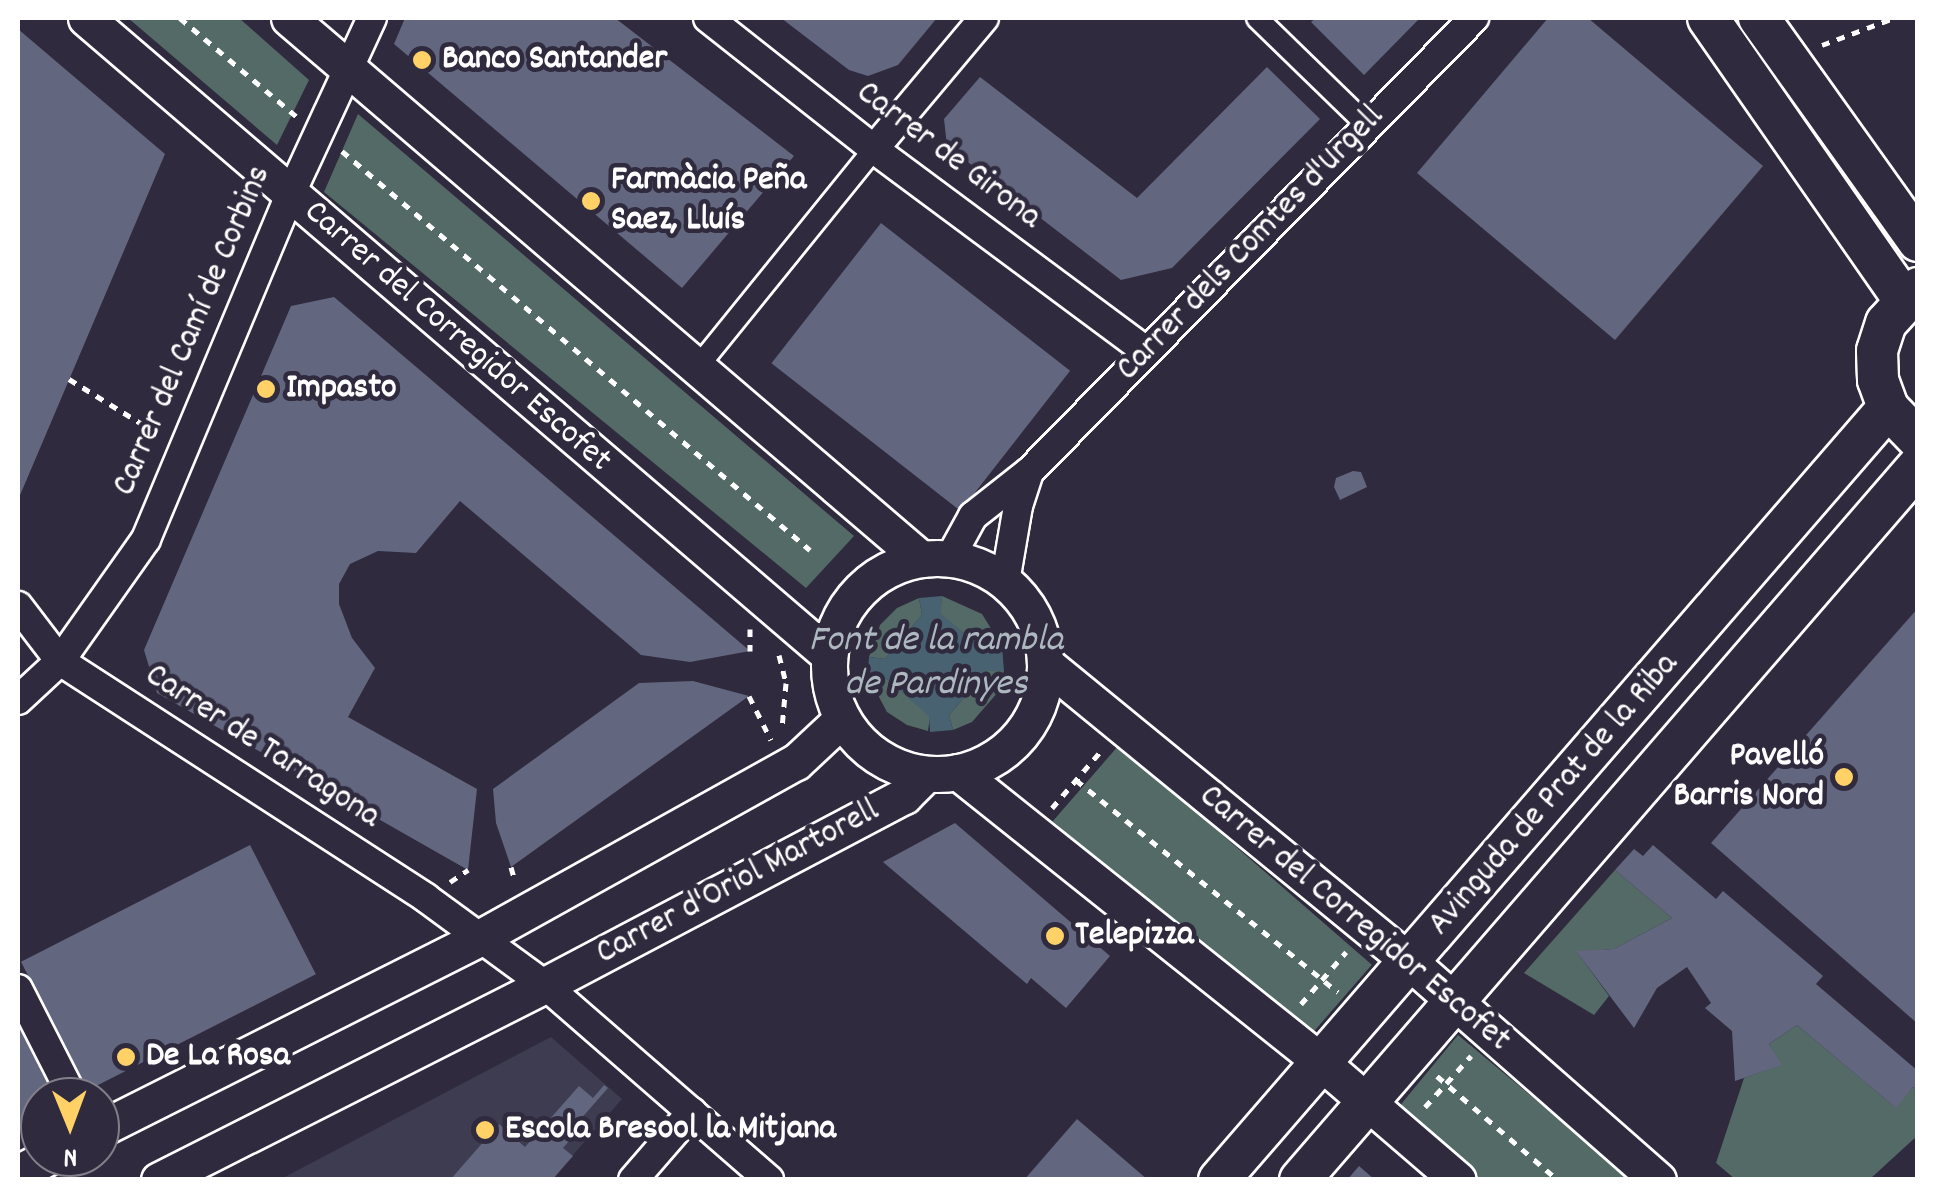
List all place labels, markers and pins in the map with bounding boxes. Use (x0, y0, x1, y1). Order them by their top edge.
place label: Banco Santander (442, 39, 667, 81)
marker: Banco Santander (411, 49, 433, 71)
place label: Farmàcia Peña Saez, Lluís (611, 160, 806, 242)
marker: Farmàcia Peña Saez, Lluís (580, 190, 602, 212)
place label: Impasto (286, 368, 397, 410)
marker: Impasto (255, 378, 277, 400)
place label: Pavelló Barris Nord (1674, 736, 1824, 818)
marker: Pavelló Barris Nord (1833, 766, 1855, 788)
place label: Telepizza (1075, 915, 1194, 957)
marker: Telepizza (1044, 925, 1066, 947)
place label: De La Rosa (146, 1036, 290, 1078)
marker: De La Rosa (115, 1046, 137, 1068)
place label: Escola Bresool la Mitjana (505, 1109, 836, 1151)
marker: Escola Bresool la Mitjana (474, 1119, 496, 1141)

